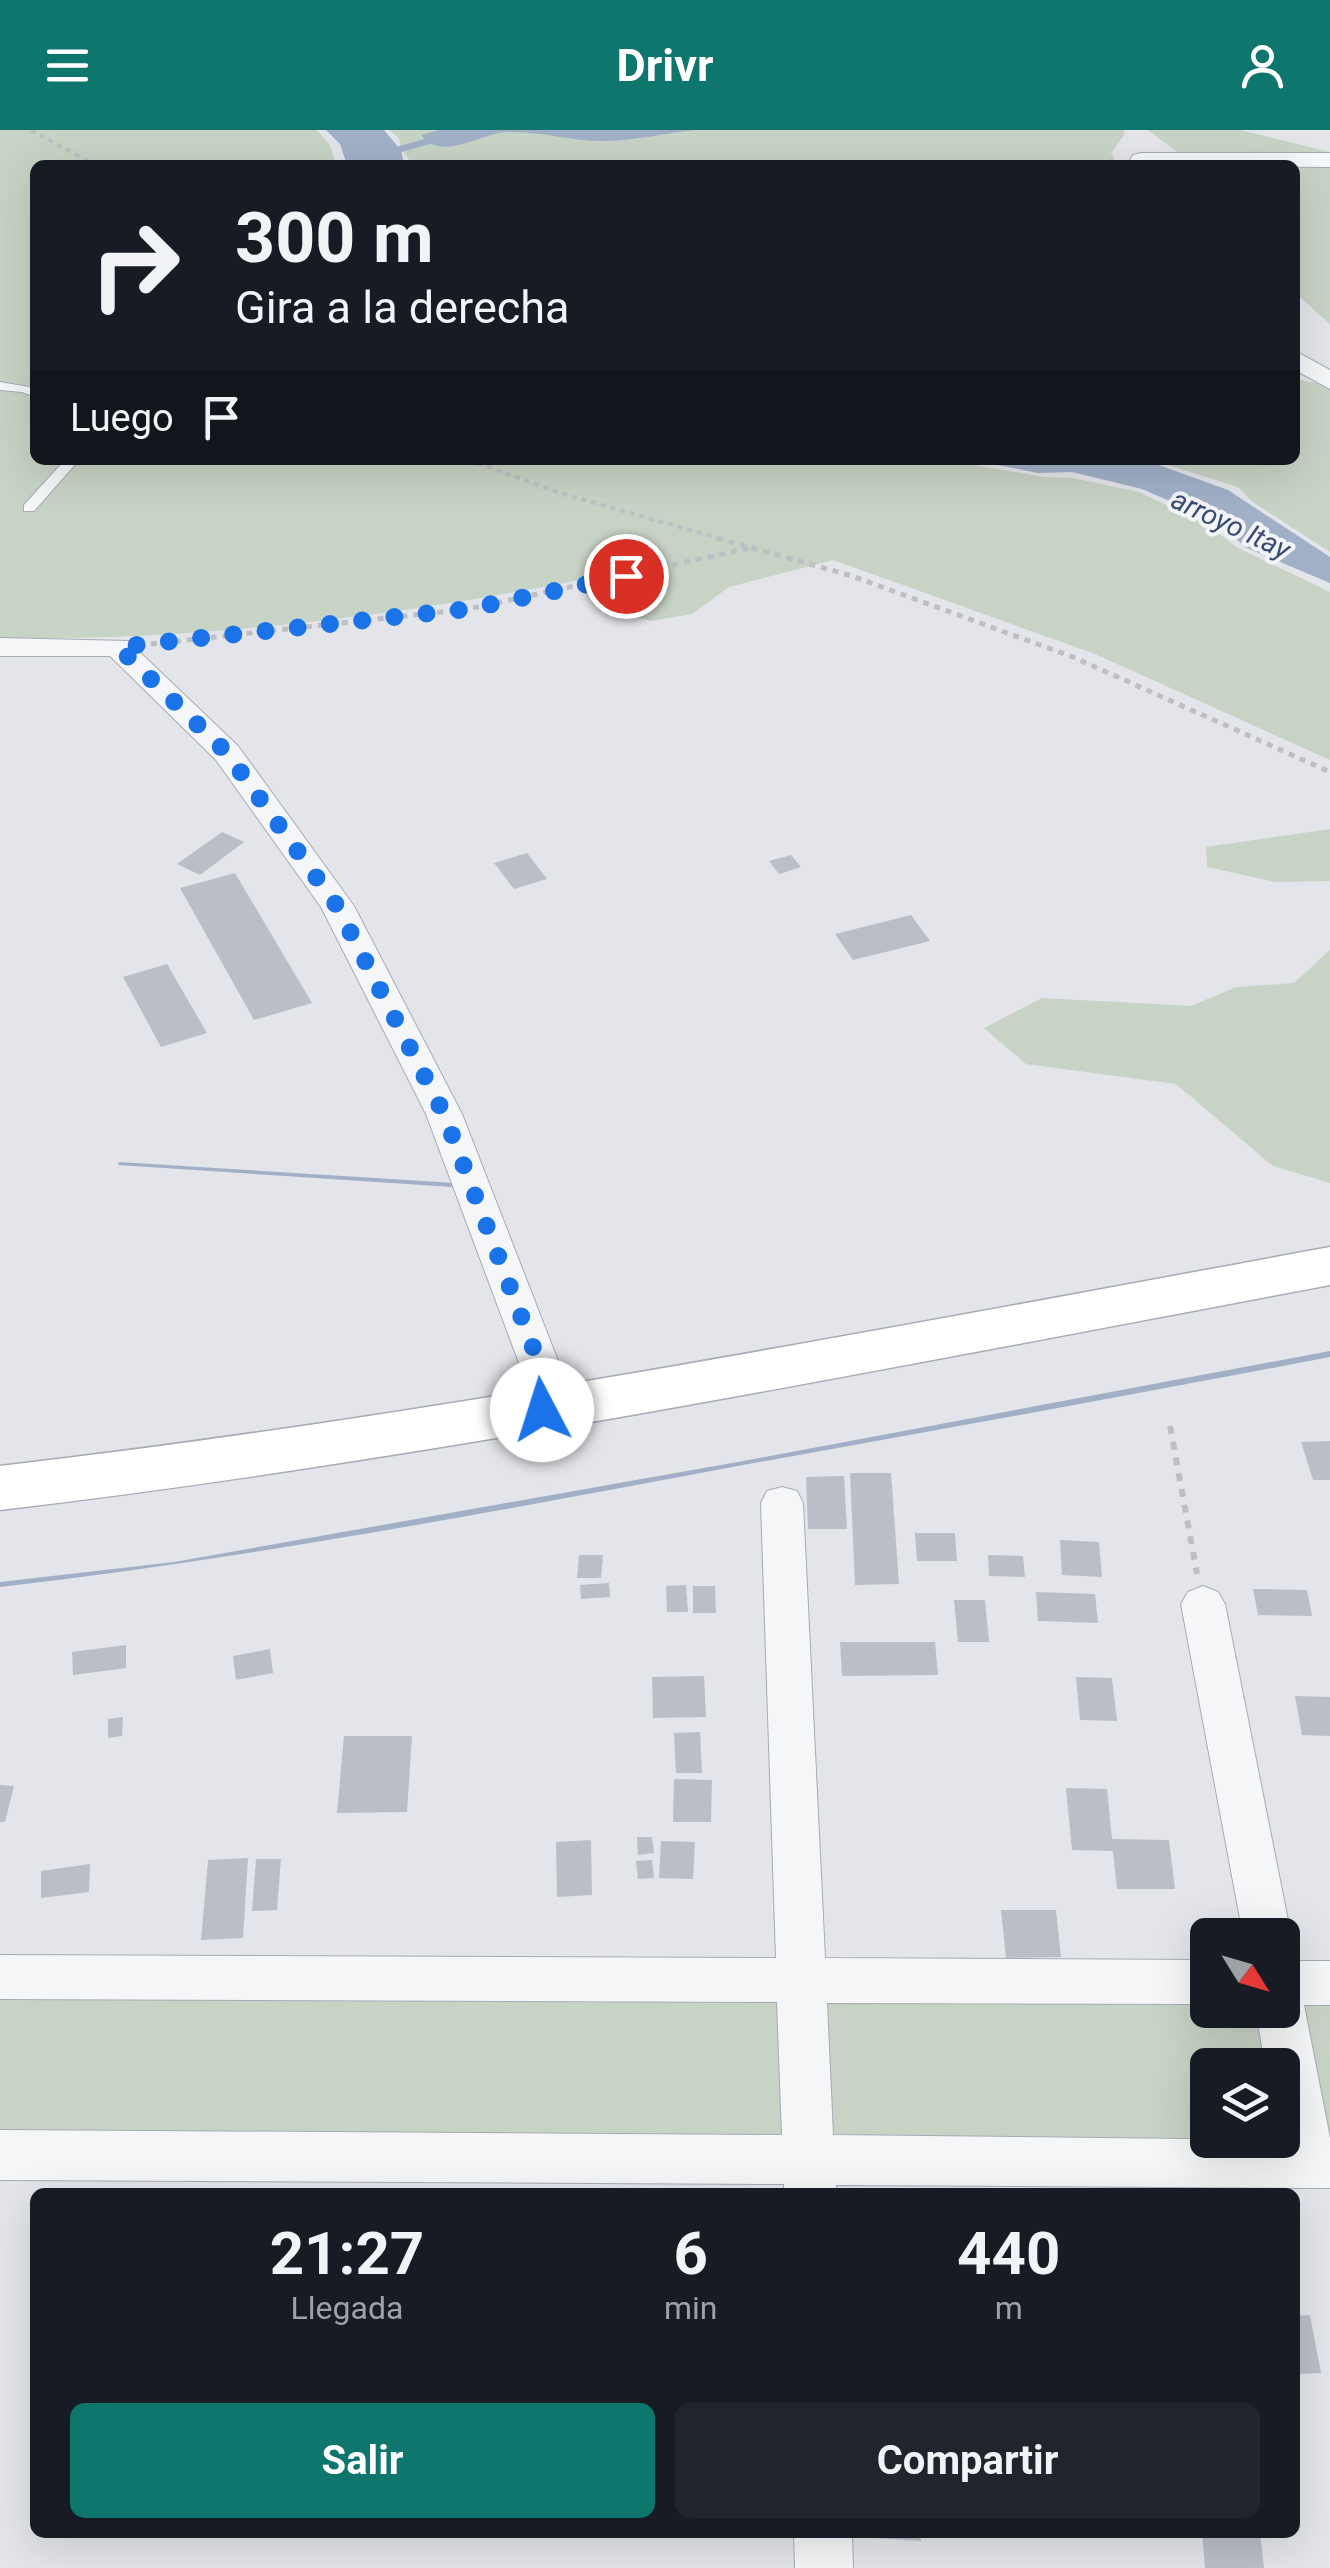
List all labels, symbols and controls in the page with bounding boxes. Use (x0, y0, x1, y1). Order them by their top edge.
icon: menu (40, 38, 95, 93)
icon: person (1235, 38, 1290, 93)
text: Drivr (617, 39, 713, 92)
text: 300 m (235, 197, 434, 279)
icon: right (70, 200, 200, 330)
text: Gira a la derecha (235, 281, 570, 334)
icon: arrive (194, 390, 249, 445)
text: Luego (70, 396, 174, 440)
water label: arroyo Itay (1166, 483, 1296, 567)
pin (584, 534, 669, 619)
icon: arrive (599, 549, 654, 604)
position arrow (490, 1358, 594, 1462)
north arrow (1190, 1918, 1300, 2028)
map controls (1190, 1918, 1300, 2158)
button: layers (1190, 2048, 1300, 2158)
text: 21:27 (270, 2218, 424, 2289)
text: 6 (673, 2218, 708, 2289)
text: 440 (957, 2218, 1060, 2289)
text: Llegada (291, 2289, 403, 2327)
text: min (664, 2289, 717, 2327)
text: m (995, 2289, 1023, 2327)
button: Salir (70, 2403, 655, 2518)
button: Compartir (675, 2403, 1260, 2518)

